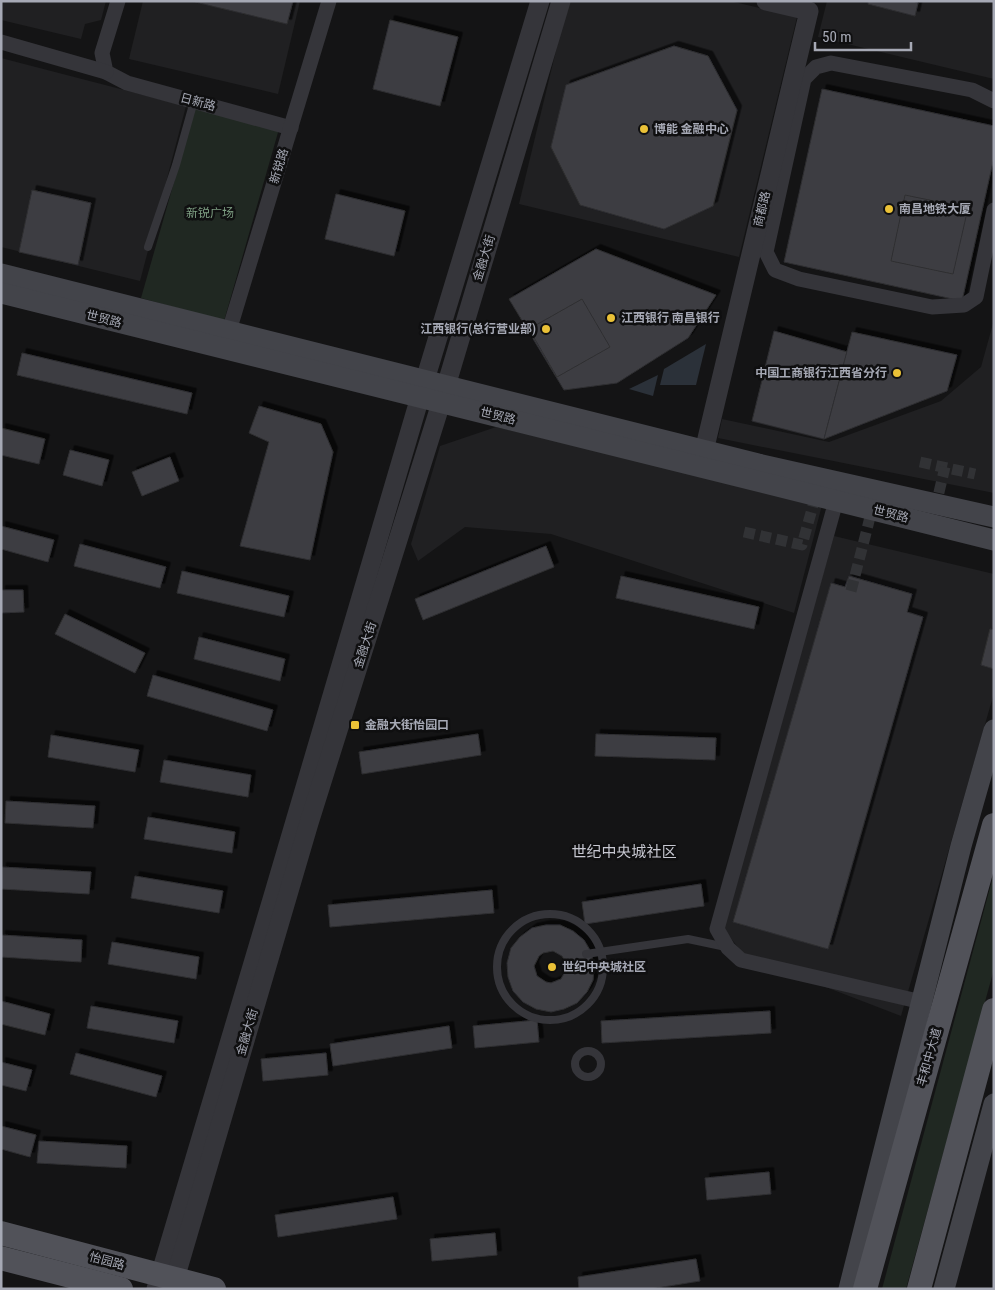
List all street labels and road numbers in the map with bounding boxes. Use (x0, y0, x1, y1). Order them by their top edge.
street label: 日新路 (179, 91, 217, 113)
street label: 新锐路 (267, 147, 291, 185)
street label: 商都路 (751, 190, 773, 228)
street label: 金融大街 (470, 233, 498, 283)
street label: 世贸路 (85, 308, 123, 330)
street label: 世贸路 (479, 405, 517, 427)
street label: 世贸路 (872, 503, 910, 525)
street label: 金融大街 (351, 620, 379, 670)
street label: 金融大街 (234, 1007, 260, 1057)
street label: 丰和中大道 (914, 1026, 944, 1088)
street label: 怡园路 (88, 1250, 126, 1272)

